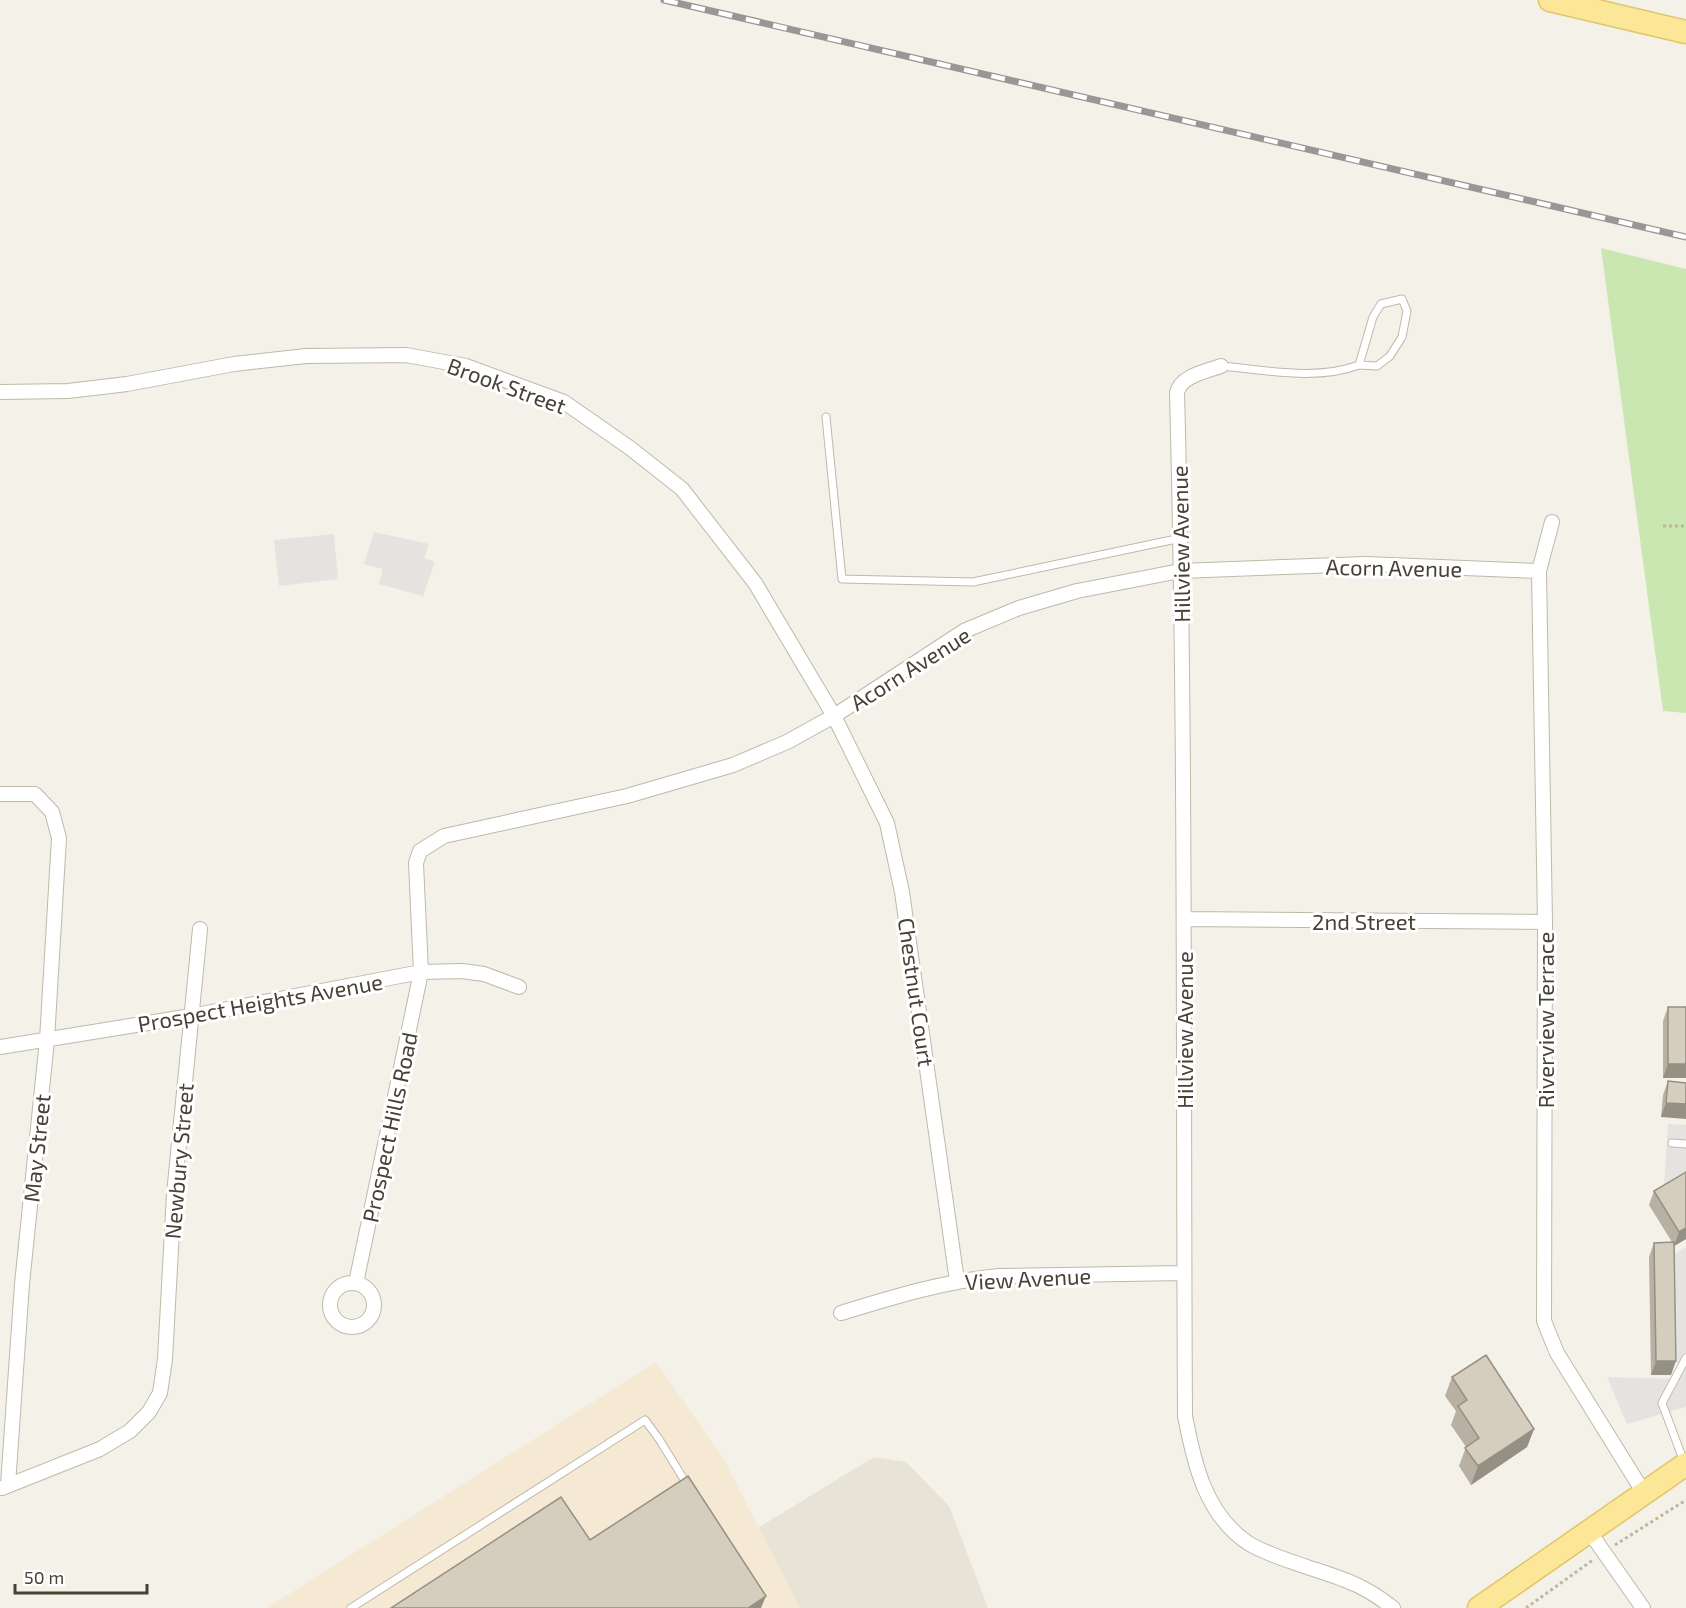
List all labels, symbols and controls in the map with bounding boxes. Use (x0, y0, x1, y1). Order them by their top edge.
street label: Brook Street (444, 352, 570, 418)
street label: Hillview Avenue (1166, 465, 1194, 623)
street label: Acorn Avenue (1326, 553, 1462, 581)
street label: Acorn Avenue (845, 621, 975, 715)
street label: 2nd Street (1312, 908, 1416, 934)
street label: Chestnut Court (894, 916, 940, 1068)
street label: Riverview Terrace (1532, 932, 1558, 1108)
street label: Hillview Avenue (1171, 951, 1197, 1109)
street label: Prospect Heights Avenue (135, 968, 385, 1036)
street label: Prospect Hills Road (356, 1030, 422, 1224)
street label: Newbury Street (158, 1082, 198, 1240)
street label: May Street (17, 1093, 55, 1203)
street label: View Avenue (964, 1262, 1092, 1294)
scale bar (15, 1557, 147, 1595)
text: 50 m (24, 1566, 64, 1588)

